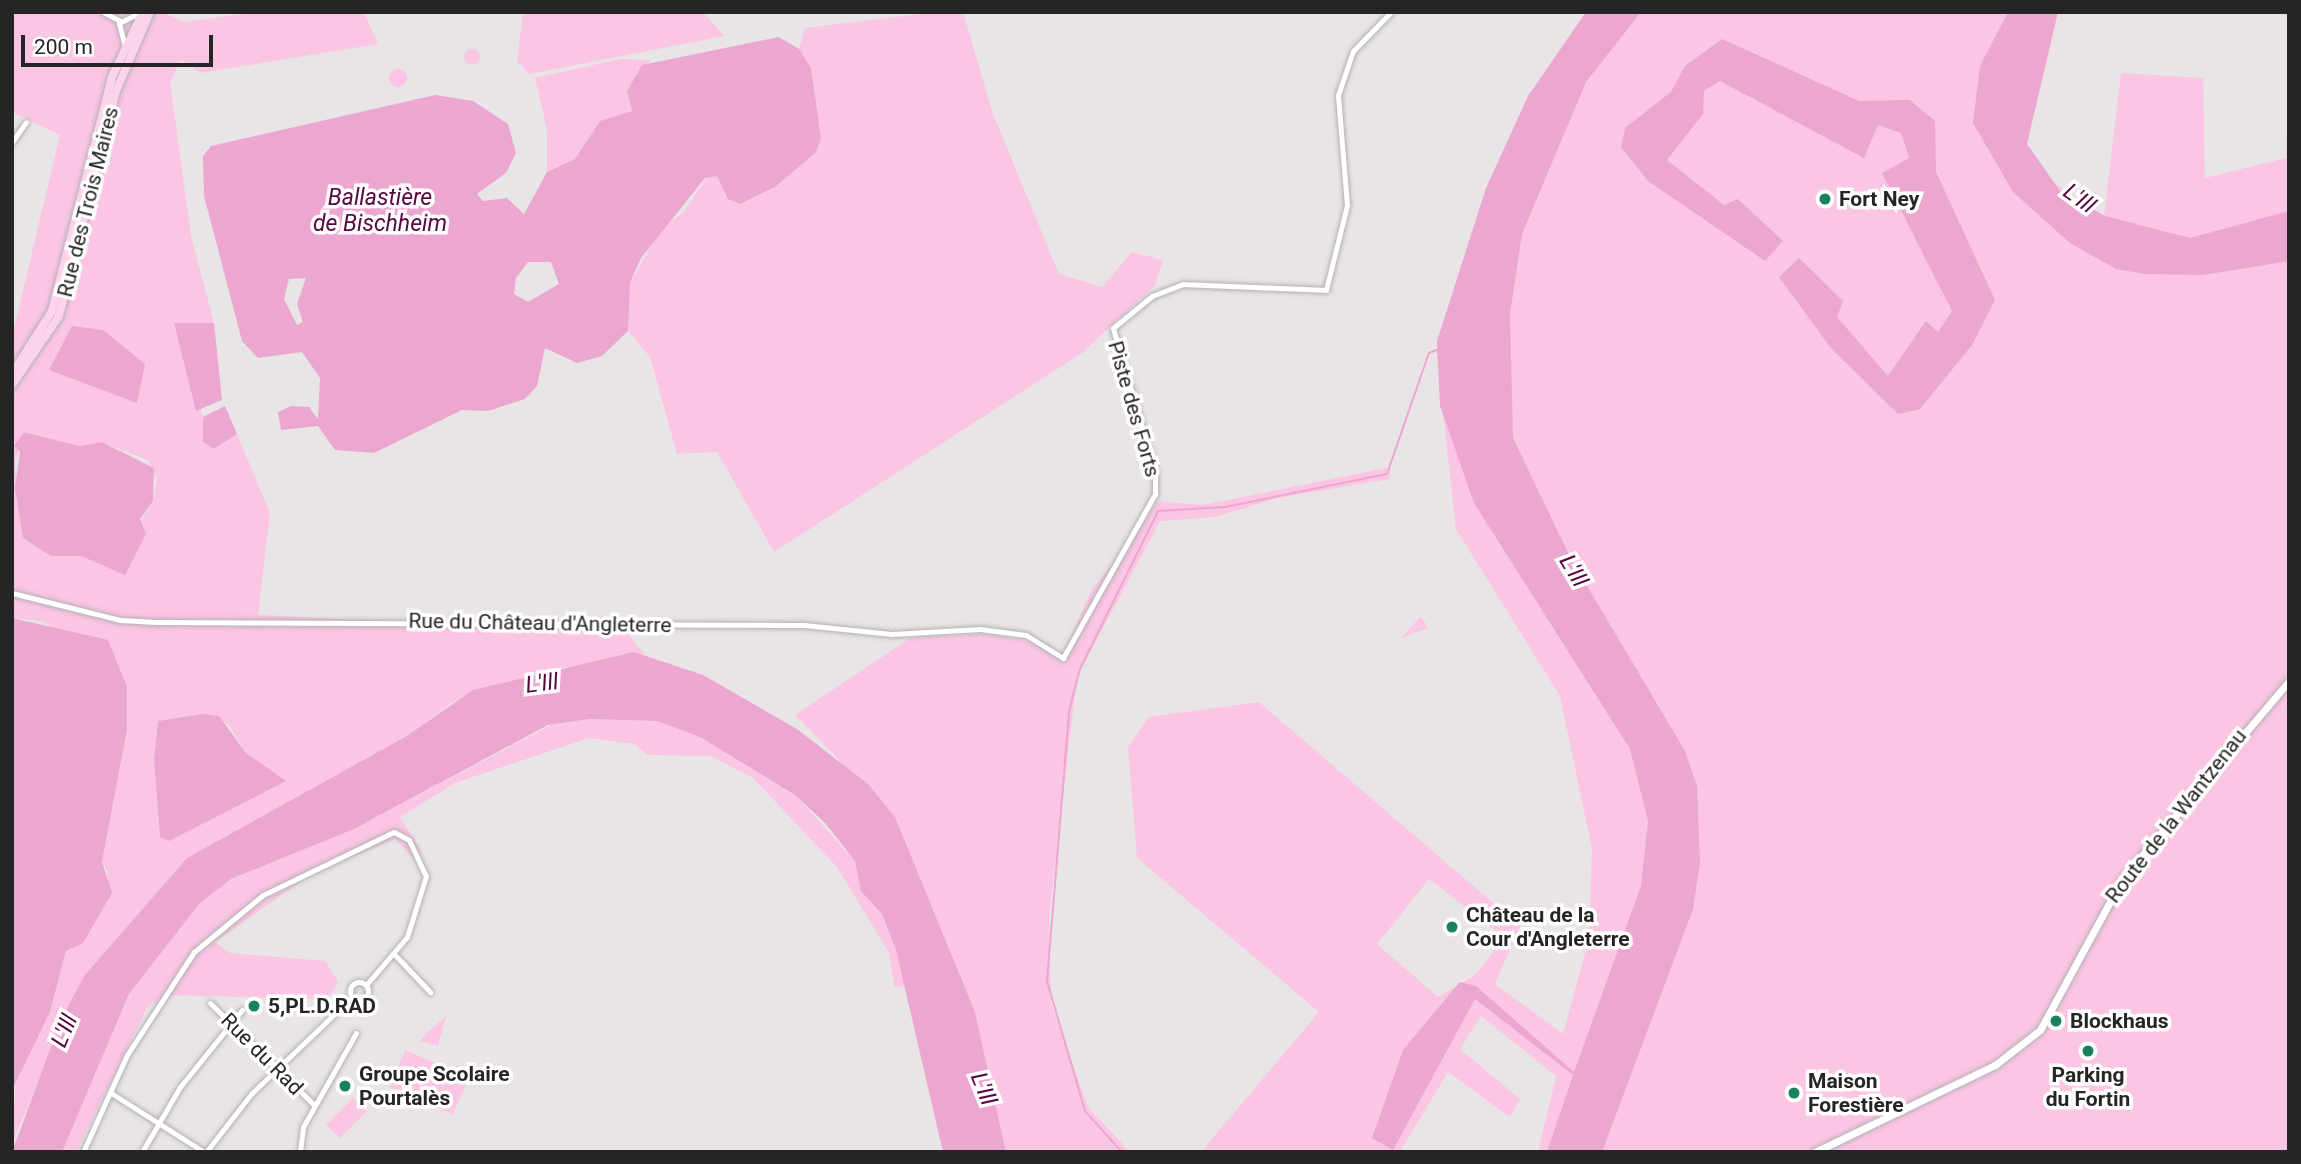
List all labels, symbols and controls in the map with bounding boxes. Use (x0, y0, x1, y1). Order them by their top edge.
scale bar (24, 21, 217, 65)
text: 200 m (34, 35, 93, 59)
street label: Rue des Trois Maires (52, 104, 124, 300)
water label: L'Ill (2058, 178, 2100, 220)
water label: Ballastière de Bischheim (313, 184, 447, 238)
place label: Fort Ney (1839, 186, 1919, 212)
marker: Fort Ney (1817, 191, 1833, 207)
street label: Piste des Forts (1103, 338, 1165, 480)
water label: L'Ill (1553, 550, 1593, 592)
street label: Rue du Château d'Angleterre (408, 608, 672, 638)
water label: L'Ill (524, 668, 560, 700)
street label: Route de la Wantzenau (2100, 724, 2252, 908)
place label: Château de la Cour d'Angleterre (1466, 902, 1630, 952)
marker: Château de la Cour d'Angleterre (1444, 919, 1460, 935)
place label: 5,PL.D.RAD (268, 993, 376, 1019)
marker: 5,PL.D.RAD (246, 998, 262, 1014)
street label: Rue du Rad (216, 1008, 308, 1100)
place label: Blockhaus (2070, 1008, 2169, 1034)
water label: L'Ill (46, 1010, 84, 1052)
marker: Blockhaus (2048, 1013, 2064, 1029)
marker: Parking du Fortin (2080, 1043, 2096, 1059)
place label: Groupe Scolaire Pourtalès (359, 1061, 510, 1111)
place label: Parking du Fortin (2046, 1062, 2130, 1112)
place label: Maison Forestière (1808, 1068, 1904, 1118)
water label: L'Ill (964, 1069, 1002, 1109)
marker: Groupe Scolaire Pourtalès (337, 1078, 353, 1094)
marker: Maison Forestière (1786, 1085, 1802, 1101)

